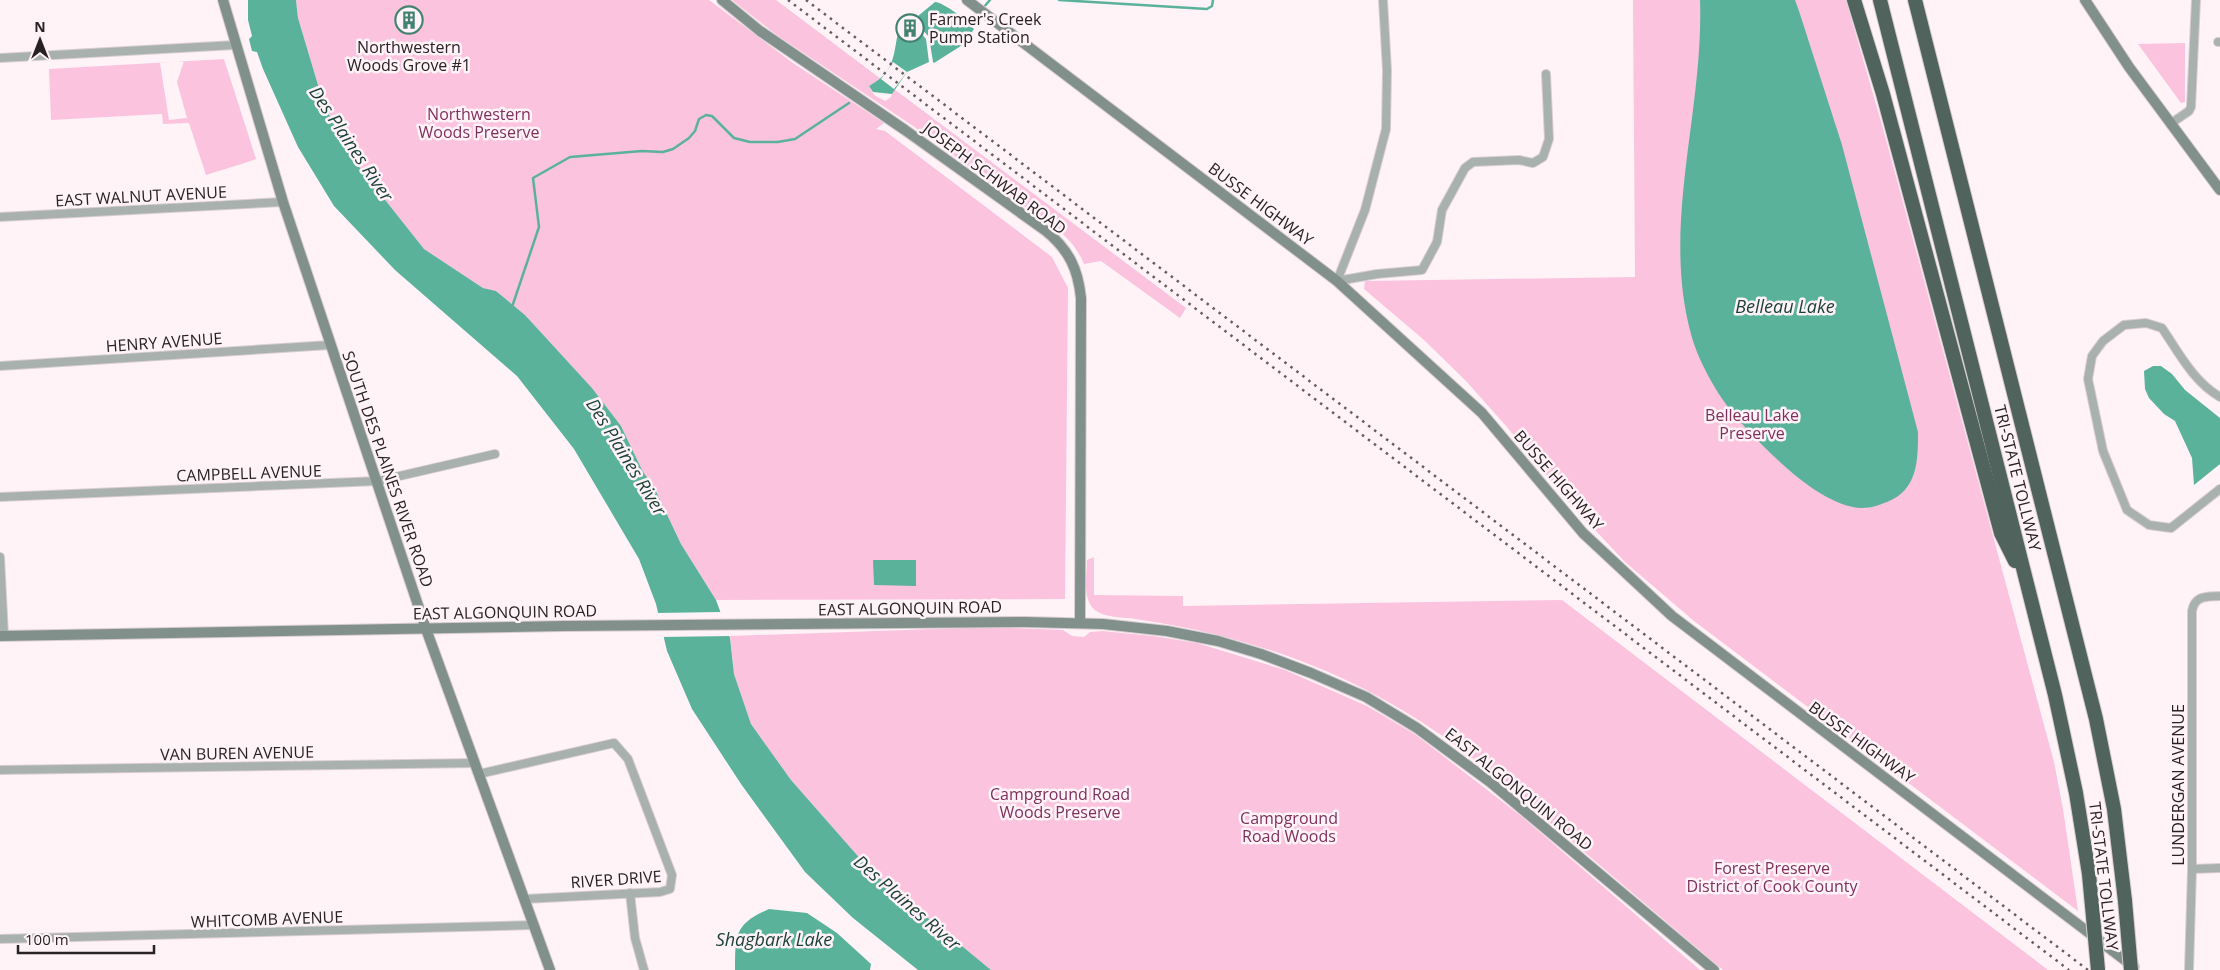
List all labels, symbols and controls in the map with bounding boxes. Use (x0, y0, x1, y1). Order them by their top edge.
building icon: Northwestern Woods Grove #1 (394, 5, 424, 35)
place label: Farmer's Creek Pump Station (929, 8, 1042, 48)
building icon: Farmer's Creek Pump Station (895, 13, 925, 43)
north arrow (15, 15, 65, 65)
text: N (34, 17, 46, 36)
place label: Northwestern Woods Grove #1 (347, 36, 471, 76)
water label: Des Plaines River (304, 81, 400, 206)
park label: Northwestern Woods Preserve (419, 103, 539, 143)
street label: JOSEPH SCHWAB ROAD (917, 116, 1071, 239)
street label: BUSSE HIGHWAY (1204, 157, 1318, 251)
street label: EAST WALNUT AVENUE (55, 181, 227, 211)
water label: Belleau Lake (1735, 294, 1835, 318)
street label: HENRY AVENUE (105, 327, 223, 357)
street label: SOUTH DES PLAINES RIVER ROAD (337, 348, 439, 590)
water label: Des Plaines River (581, 393, 673, 520)
street label: TRI-STATE TOLLWAY (1989, 403, 2047, 553)
park label: Belleau Lake Preserve (1705, 404, 1799, 444)
street label: BUSSE HIGHWAY (1509, 425, 1609, 535)
street label: CAMPBELL AVENUE (176, 459, 322, 487)
street label: EAST ALGONQUIN ROAD (818, 595, 1002, 621)
street label: EAST ALGONQUIN ROAD (413, 599, 597, 625)
street label: BUSSE HIGHWAY (1805, 696, 1920, 788)
street label: LUNDERGAN AVENUE (2167, 704, 2189, 866)
street label: EAST ALGONQUIN ROAD (1441, 722, 1597, 856)
street label: VAN BUREN AVENUE (160, 741, 314, 765)
park label: Campground Road Woods Preserve (990, 783, 1130, 823)
street label: TRI-STATE TOLLWAY (2084, 800, 2124, 952)
park label: Campground Road Woods (1240, 807, 1338, 847)
water label: Des Plaines River (849, 849, 967, 956)
park label: Forest Preserve District of Cook County (1686, 857, 1859, 897)
street label: RIVER DRIVE (570, 865, 662, 893)
street label: WHITCOMB AVENUE (190, 905, 344, 933)
scale bar (18, 922, 154, 954)
water label: Shagbark Lake (716, 927, 832, 951)
text: 100 m (25, 929, 69, 949)

